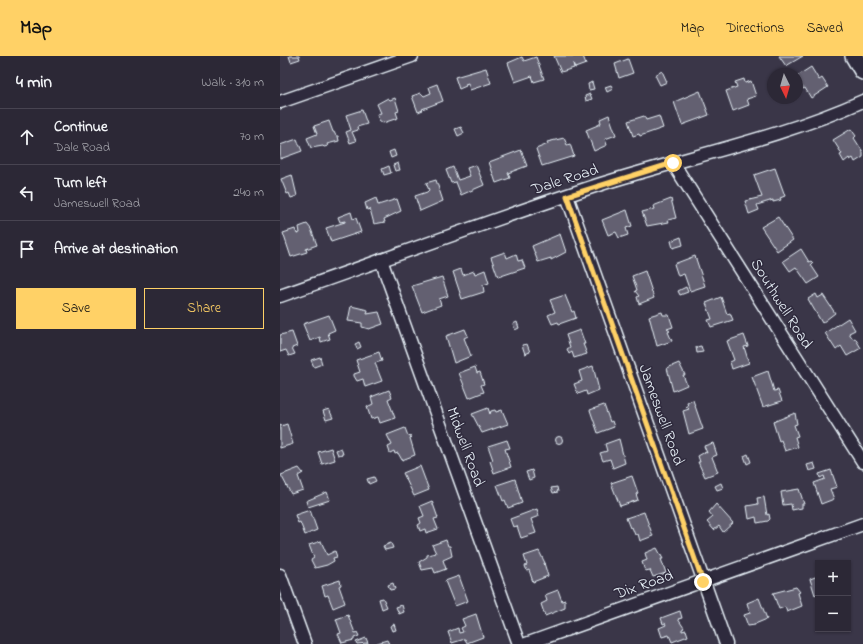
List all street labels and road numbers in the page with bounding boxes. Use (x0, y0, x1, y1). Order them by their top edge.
street label: Dale Road (528, 158, 602, 202)
street label: Southwell Road (744, 254, 818, 354)
street label: Jameswell Road (632, 361, 690, 469)
street label: Midwell Road (439, 404, 491, 490)
street label: Dix Road (611, 564, 677, 607)

